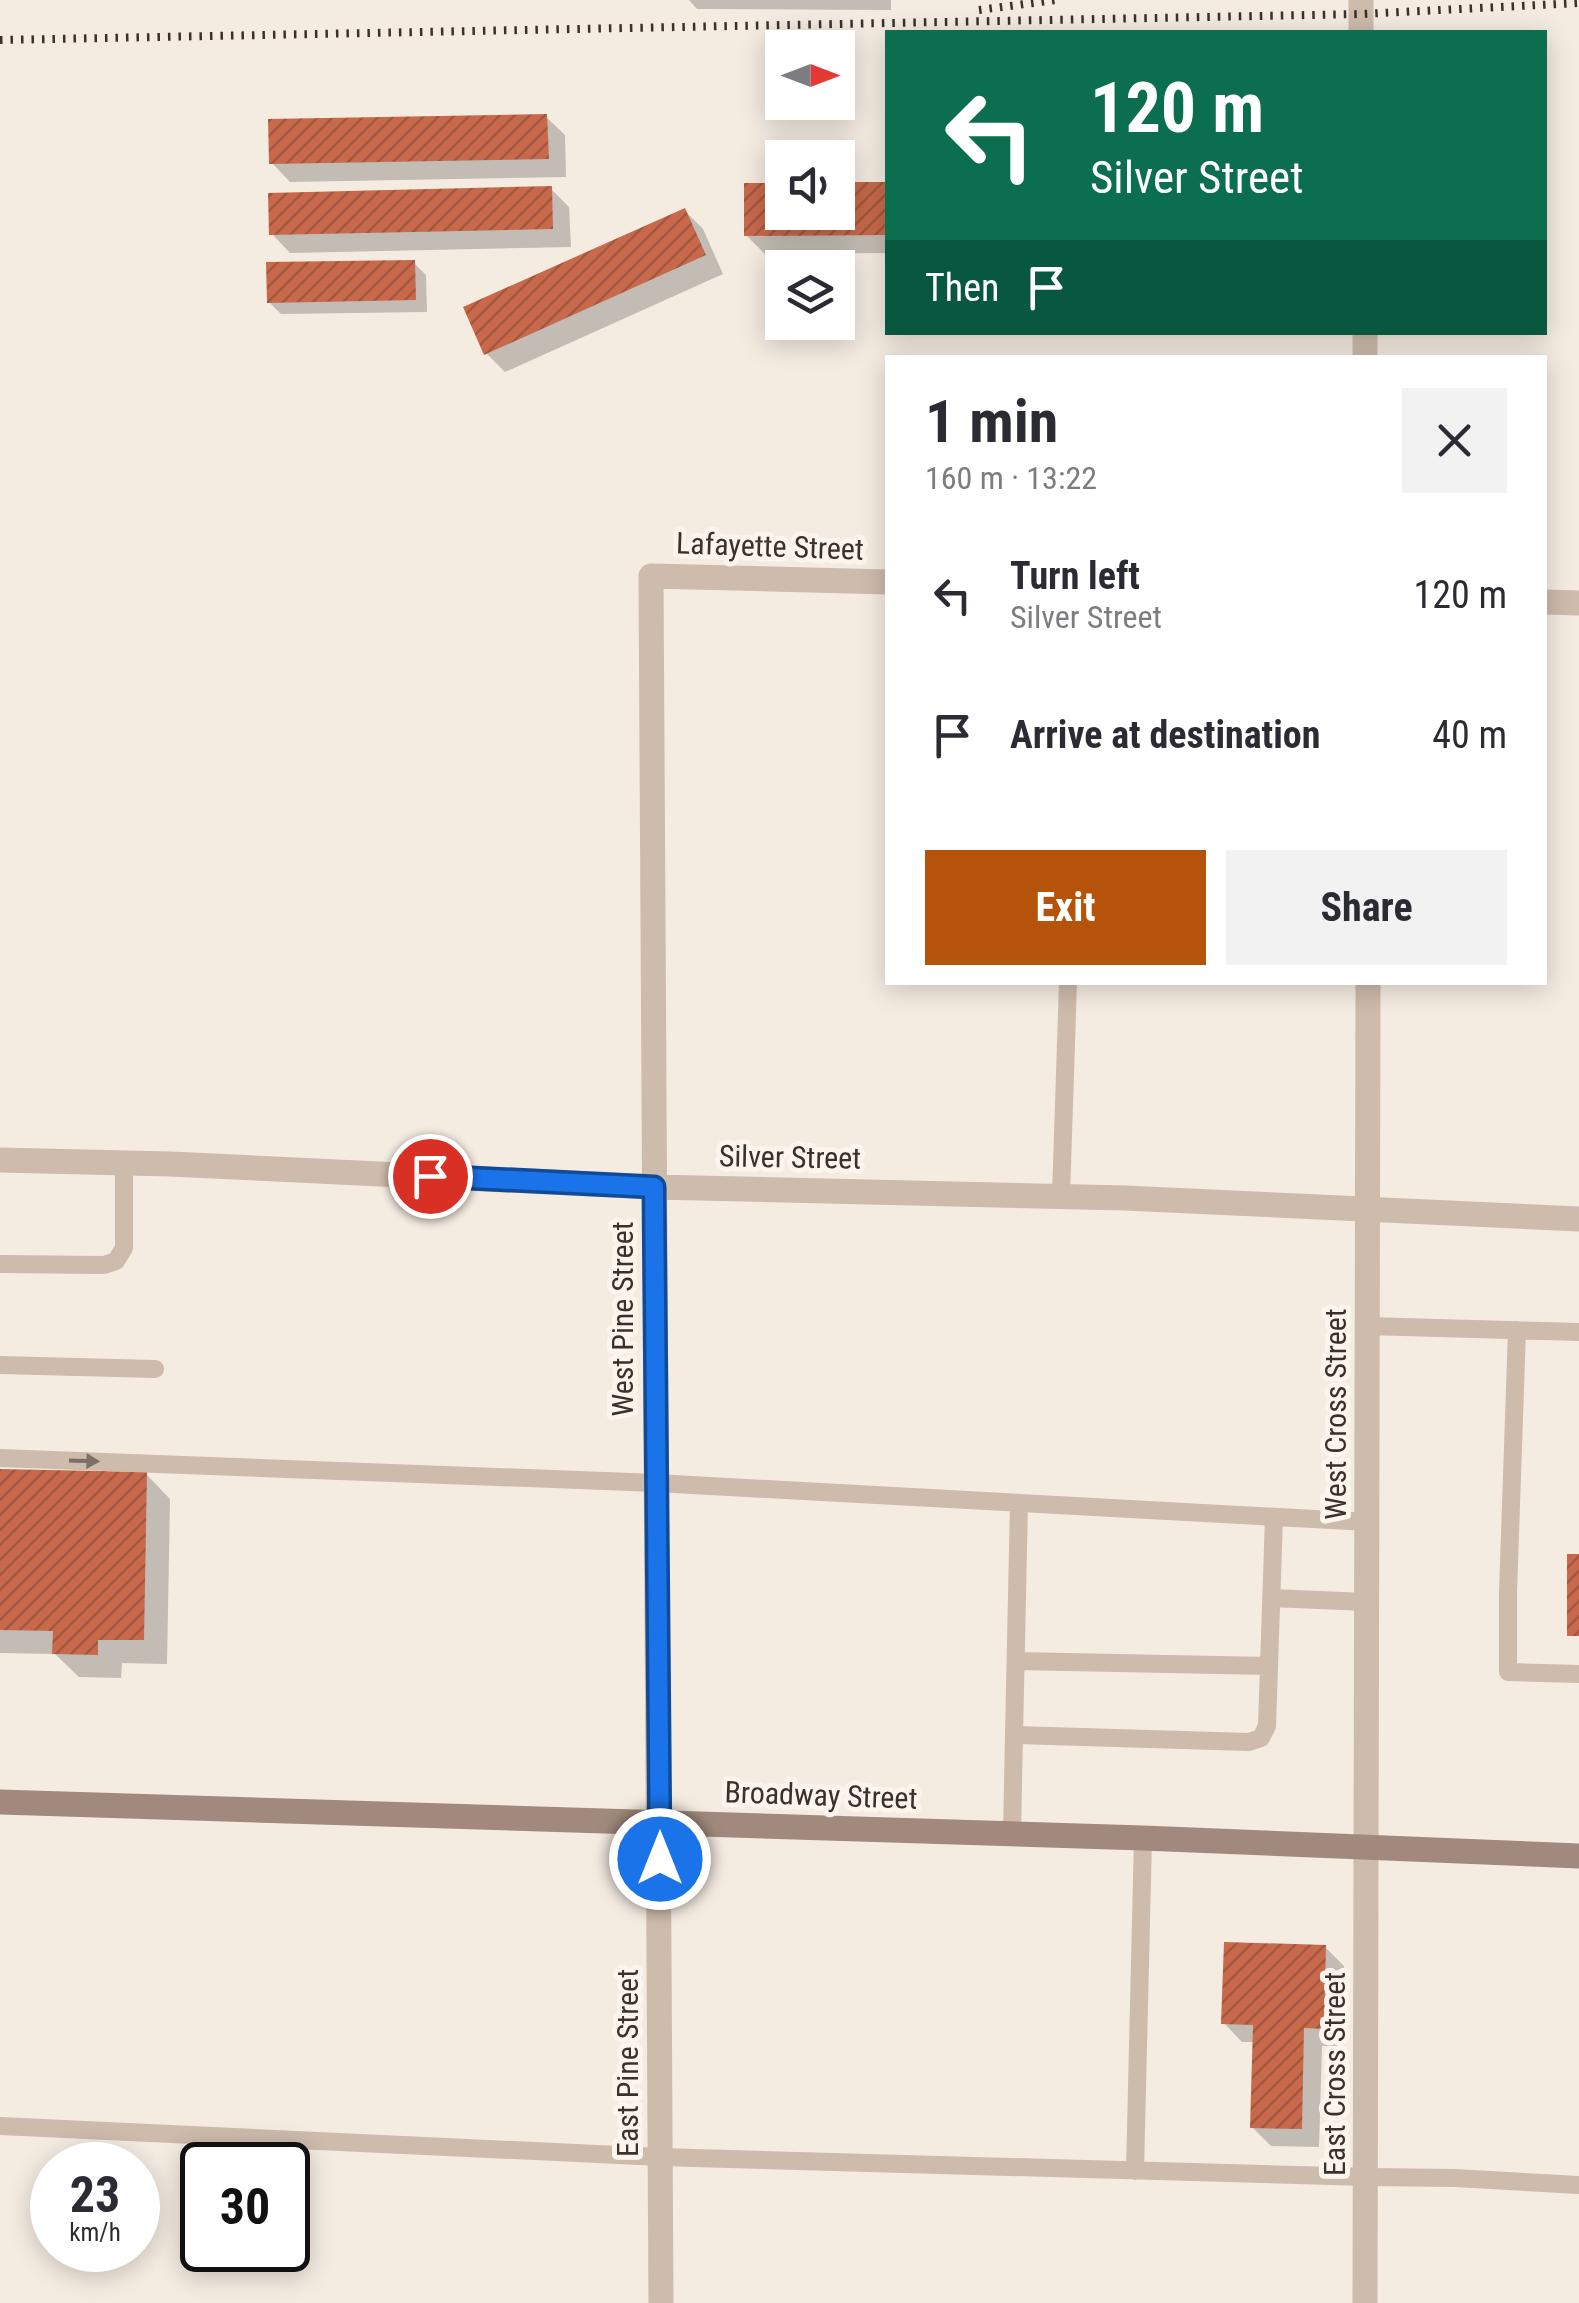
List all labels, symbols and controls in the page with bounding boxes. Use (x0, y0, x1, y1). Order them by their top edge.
north arrow (765, 30, 855, 120)
map controls (765, 30, 855, 340)
text: 120 m (1090, 67, 1264, 149)
icon: left (925, 70, 1055, 200)
button: sound (765, 140, 855, 230)
text: Silver Street (1090, 151, 1304, 204)
button: layers (765, 250, 855, 340)
icon: arrive (1019, 260, 1074, 315)
text: Then (925, 266, 999, 310)
text: 1 min (925, 386, 1058, 457)
button: close (1402, 388, 1507, 493)
text: 160 m · 13:22 (925, 459, 1097, 497)
street label: Lafayette Street (676, 525, 864, 567)
text: Turn left (1010, 554, 1140, 598)
icon: left (925, 568, 980, 623)
text: 120 m (1413, 573, 1507, 617)
text: Silver Street (1010, 598, 1162, 636)
icon: arrive (925, 708, 980, 763)
text: Arrive at destination (1010, 713, 1320, 757)
text: 40 m (1432, 713, 1507, 757)
button: Exit (925, 850, 1206, 965)
button: Share (1226, 850, 1507, 965)
pin (388, 1134, 473, 1219)
street label: Silver Street (719, 1138, 861, 1176)
icon: arrive (403, 1149, 458, 1204)
street label: West Pine Street (605, 1221, 640, 1417)
street label: West Cross Street (1318, 1308, 1353, 1520)
one-way arrow (68, 1453, 100, 1469)
street label: Broadway Street (724, 1774, 918, 1816)
position arrow (608, 1807, 712, 1911)
street label: East Pine Street (610, 1969, 645, 2157)
street label: East Cross Street (1317, 1972, 1352, 2176)
speed limit sign: 30 (180, 2142, 310, 2272)
text: 23 (70, 2166, 120, 2224)
text: km/h (69, 2218, 121, 2247)

